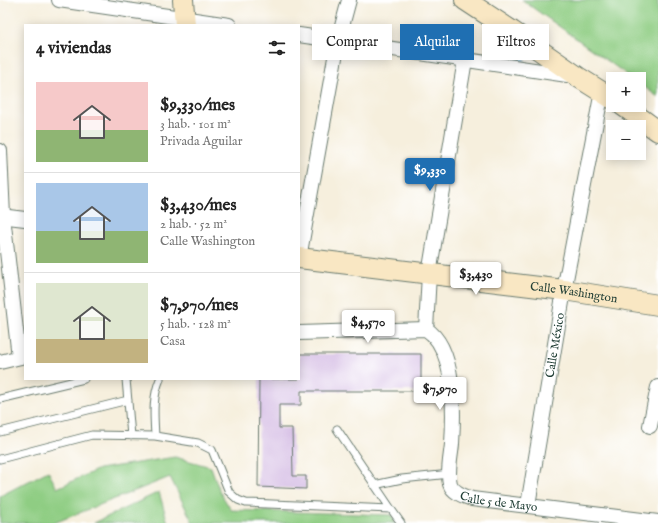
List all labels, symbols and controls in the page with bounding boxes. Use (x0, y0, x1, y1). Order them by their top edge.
chip: Comprar (312, 24, 392, 60)
chip: Alquilar (400, 24, 474, 60)
chip: Filtros (482, 24, 549, 60)
icon: filters (266, 37, 288, 59)
text: 4 viviendas (36, 38, 111, 59)
map controls (606, 72, 646, 160)
button: + (606, 72, 646, 112)
text: $9,330/mes (160, 95, 235, 116)
icon: home (68, 98, 116, 146)
text: 3 hab. · 101 m² (160, 116, 231, 133)
button: − (606, 120, 646, 160)
text: Privada Aguilar (160, 133, 242, 150)
pin: $9,330 (397, 158, 463, 192)
text: $9,330 (414, 162, 446, 179)
text: $3,430/mes (160, 195, 236, 216)
icon: home (68, 199, 116, 247)
text: 2 hab. · 52 m² (160, 216, 227, 233)
text: Calle Washington (160, 233, 255, 250)
pin: $3,430 (443, 262, 509, 296)
text: $3,430 (459, 266, 493, 283)
street label: Calle Washington (529, 279, 619, 307)
text: $7,970/mes (160, 295, 238, 316)
icon: home (68, 299, 116, 347)
pin: $4,570 (335, 310, 401, 344)
street label: Calle México (542, 311, 568, 379)
text: $4,570 (351, 314, 385, 331)
text: 5 hab. · 128 m² (160, 316, 231, 333)
text: Casa (160, 333, 185, 350)
pin: $7,970 (407, 377, 473, 411)
text: $7,970 (423, 381, 457, 398)
street label: Calle 5 de Mayo (457, 488, 539, 515)

